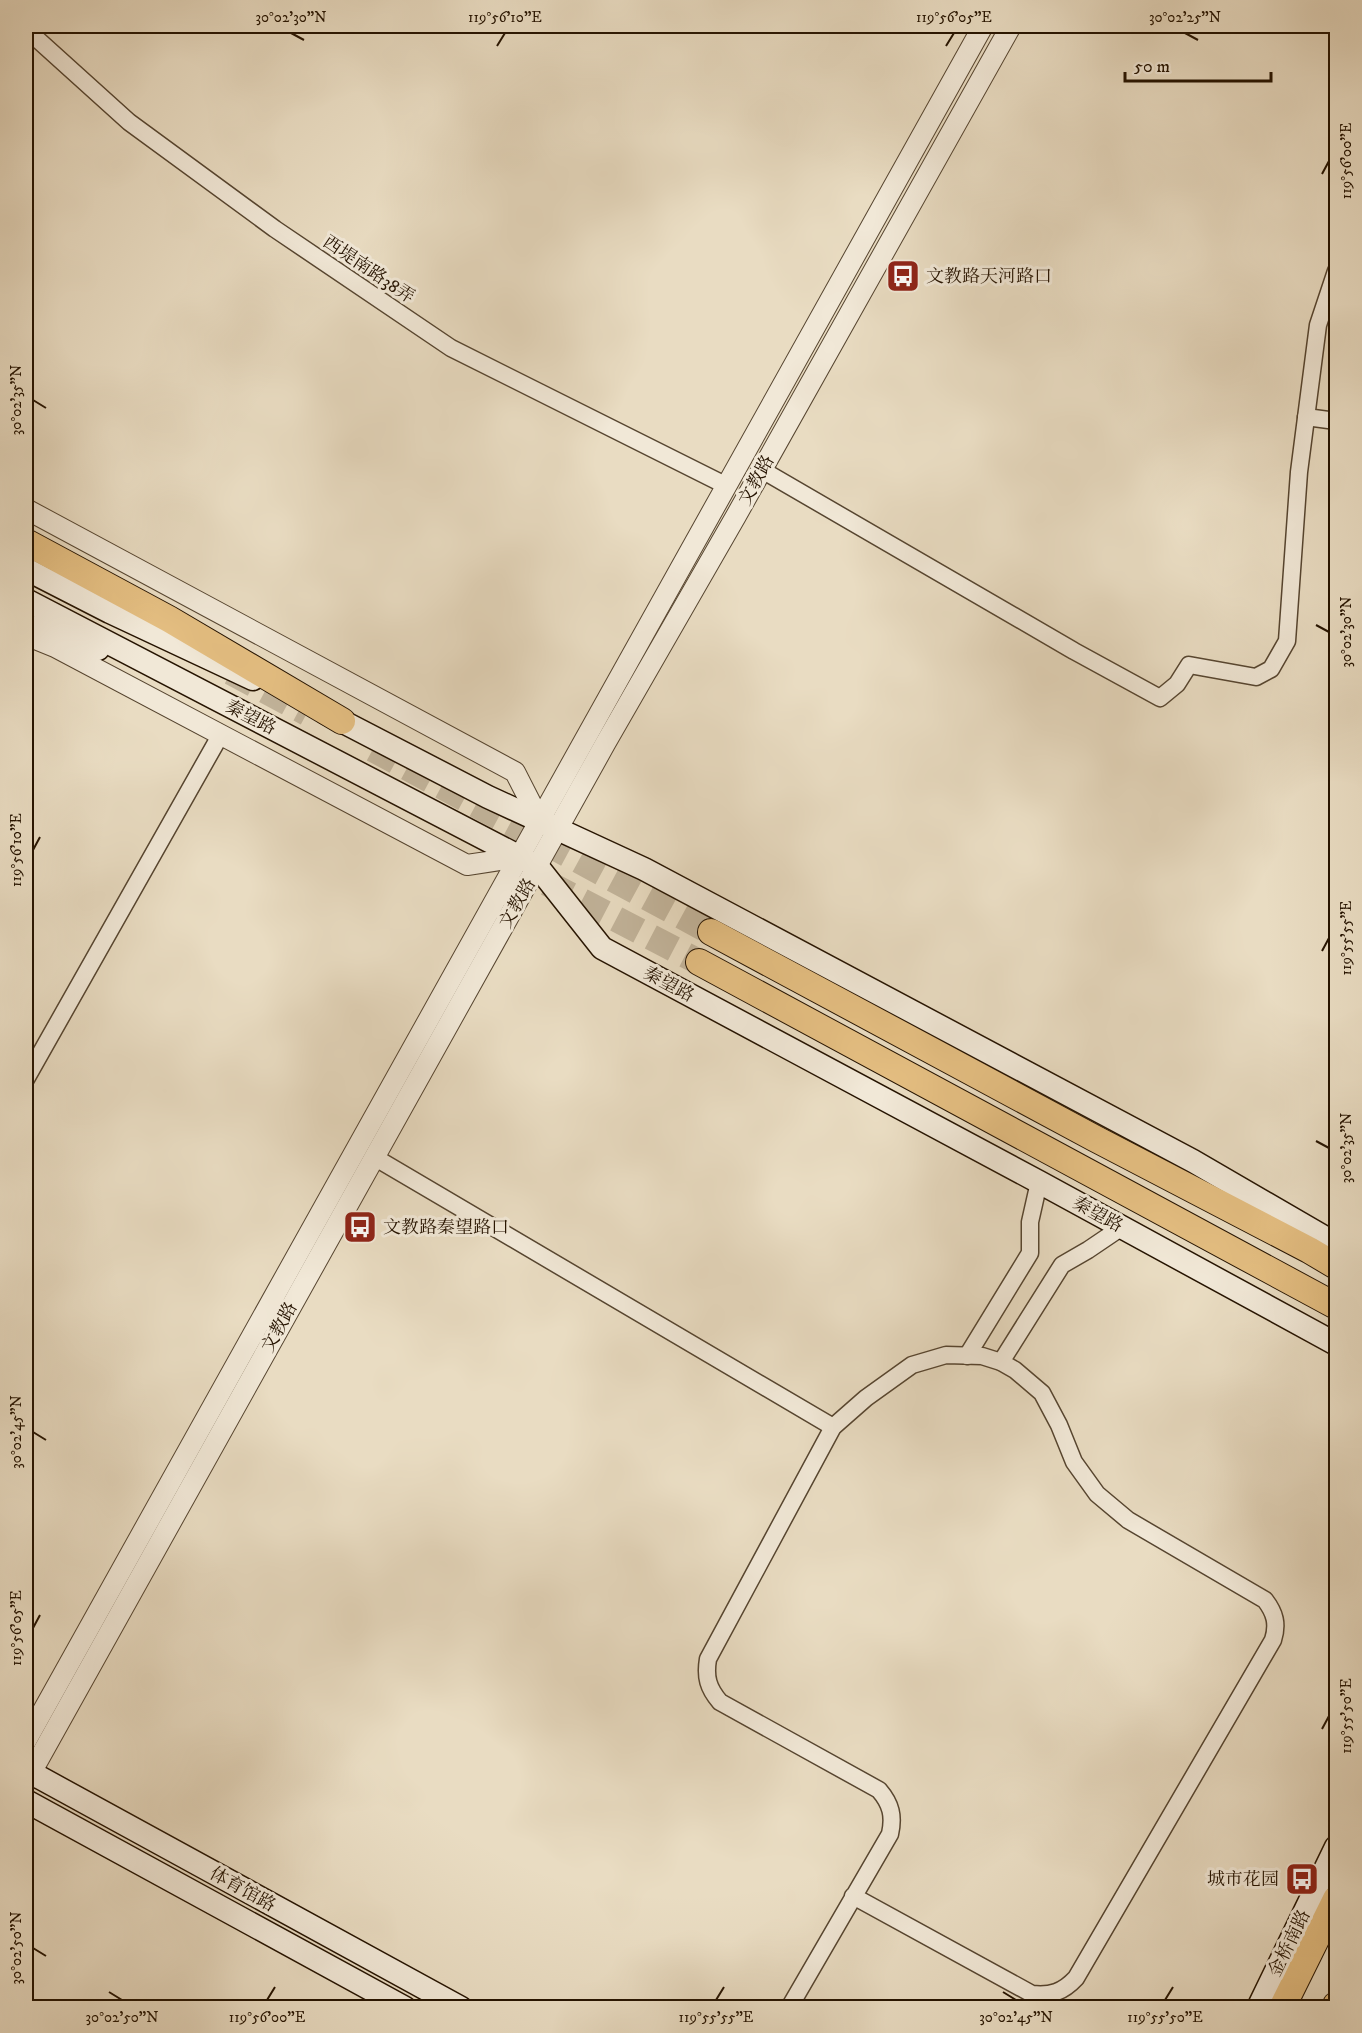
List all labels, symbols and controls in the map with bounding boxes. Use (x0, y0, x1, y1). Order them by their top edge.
text: 30°02'30"N (255, 8, 327, 27)
text: 119°56'10"E (468, 8, 542, 27)
text: 119°56'05"E (916, 8, 992, 27)
text: 30°02'25"N (1149, 8, 1221, 27)
scale bar (1125, 45, 1270, 83)
text: 50 m (1134, 56, 1170, 78)
text: 119°56'00"E (1337, 122, 1356, 199)
street label: 西堤南路38弄 (318, 231, 418, 309)
bus stop icon: 文教路天河路口 (885, 258, 921, 294)
place label: 文教路天河路口 (926, 266, 1052, 288)
text: 30°02'35"N (7, 365, 26, 435)
street label: 文教路 (734, 452, 780, 509)
text: 30°02'30"N (1337, 596, 1356, 668)
street label: 秦望路 (221, 696, 280, 740)
text: 119°56'10"E (7, 813, 26, 887)
street label: 文教路 (495, 875, 541, 932)
text: 119°55'55"E (1337, 900, 1356, 976)
street label: 秦望路 (640, 962, 698, 1007)
text: 30°02'35"N (1337, 1113, 1356, 1183)
street label: 秦望路 (1069, 1192, 1126, 1238)
bus stop icon: 文教路秦望路口 (342, 1209, 378, 1245)
place label: 文教路秦望路口 (383, 1217, 509, 1239)
street label: 文教路 (257, 1299, 303, 1356)
text: 30°02'45"N (7, 1395, 26, 1469)
text: 119°56'05"E (7, 1590, 26, 1666)
text: 119°55'50"E (1337, 1678, 1356, 1754)
bus stop icon: 城市花园 (1284, 1861, 1320, 1897)
street label: 体育馆路 (206, 1863, 279, 1917)
place label: 城市花园 (1207, 1869, 1279, 1891)
street label: 金桥南路 (1264, 1906, 1316, 1981)
text: 30°02'50"N (7, 1911, 26, 1985)
text: 30°02'50"N (85, 2008, 159, 2027)
text: 119°56'00"E (229, 2008, 306, 2027)
text: 119°55'55"E (679, 2008, 754, 2027)
text: 30°02'45"N (979, 2008, 1053, 2027)
text: 119°55'50"E (1127, 2008, 1203, 2027)

